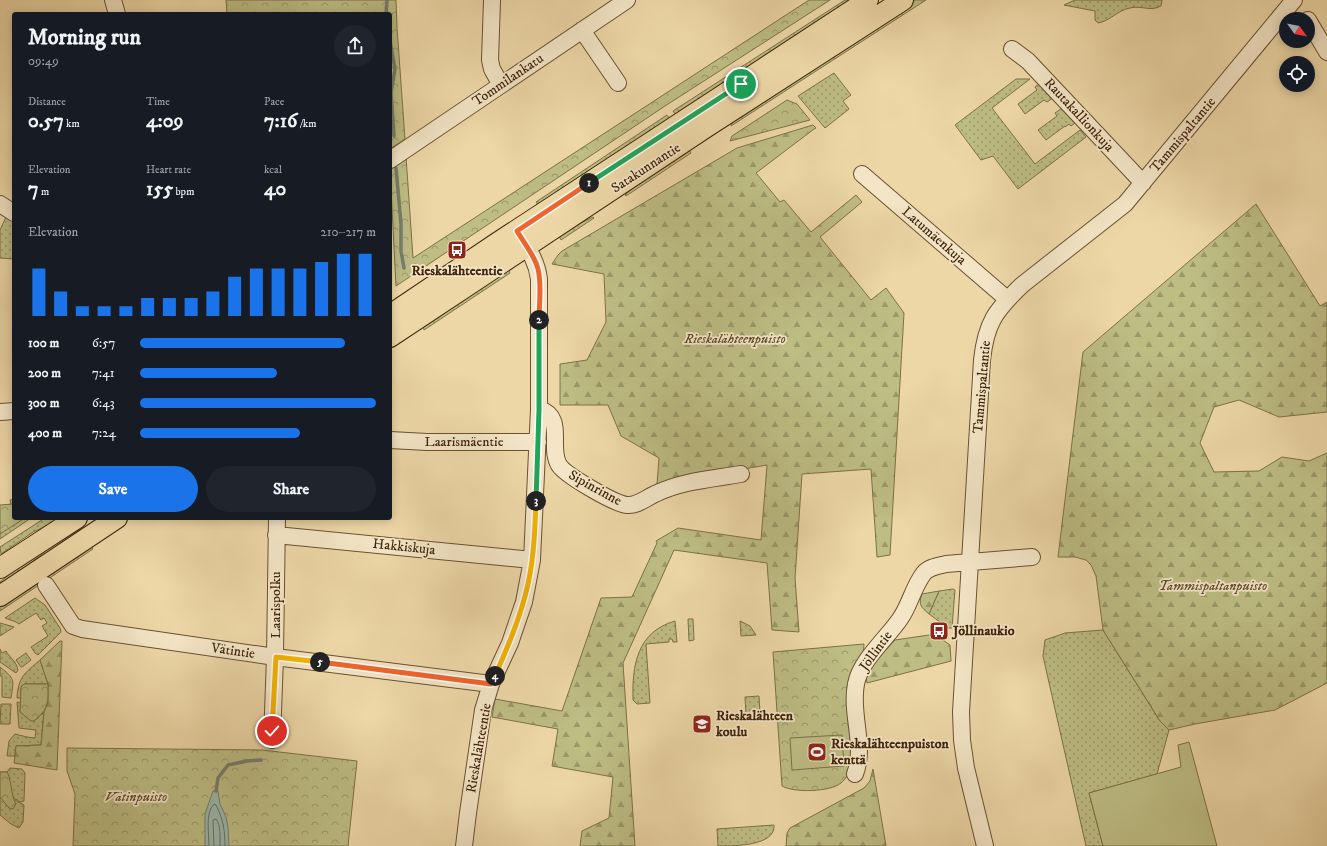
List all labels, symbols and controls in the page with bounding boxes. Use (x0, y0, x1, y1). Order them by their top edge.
north arrow (1279, 12, 1315, 48)
map controls (1279, 12, 1315, 92)
text: Morning run (28, 24, 141, 51)
button: share (334, 25, 376, 67)
street label: Tommilankatu (469, 49, 547, 110)
text: 09:49 (28, 53, 59, 69)
button: locate (1279, 56, 1315, 92)
pin (724, 67, 758, 101)
icon: arrive (730, 73, 752, 95)
street label: Rautakallionkuja (1040, 74, 1118, 156)
street label: Tammispaltantie (1146, 93, 1220, 177)
text: Distance (28, 95, 66, 109)
text: Time (146, 95, 170, 109)
text: Pace (264, 95, 284, 109)
text: 0.57 (28, 109, 64, 134)
text: 4:09 (146, 109, 183, 134)
text: 7:16 (264, 109, 297, 134)
text: km (64, 117, 80, 131)
text: /km (297, 117, 317, 131)
street label: Satakunnantie (608, 139, 684, 197)
text: Elevation (28, 163, 71, 177)
text: Heart rate (146, 163, 191, 177)
text: kcal (264, 163, 282, 177)
pin: 1 (579, 173, 599, 193)
text: 1 (587, 176, 591, 190)
text: 7 (28, 177, 39, 202)
text: 155 (146, 177, 173, 202)
text: 40 (264, 177, 286, 202)
text: m (39, 185, 49, 199)
text: bpm (173, 185, 194, 199)
street label: Latumäenkuja (898, 203, 970, 269)
text: Elevation (28, 224, 78, 240)
text: 210–217 m (320, 224, 376, 240)
bus stop icon: Rieskalähteentie (446, 239, 468, 261)
place label: Rieskalähteentie (412, 262, 503, 280)
pin: 2 (529, 310, 549, 330)
text: 2 (536, 313, 542, 327)
park label: Rieskalähteenpuisto (683, 330, 786, 348)
text: 100 m (28, 335, 59, 351)
text: 6:57 (92, 335, 115, 351)
street label: Tammispaltantie (969, 340, 995, 434)
text: 200 m (28, 365, 61, 381)
text: 7:41 (92, 365, 115, 381)
text: 300 m (28, 395, 59, 411)
text: 6:43 (92, 395, 115, 411)
text: 400 m (28, 425, 62, 441)
text: 7:24 (92, 425, 116, 441)
street label: Laarismäentie (425, 433, 504, 451)
button: Save (28, 466, 198, 512)
button: Share (206, 466, 376, 512)
street label: Sipinrinne (565, 466, 625, 510)
pin: 3 (526, 491, 546, 511)
text: 3 (534, 494, 538, 508)
street label: Hakkiskuja (372, 535, 436, 559)
street label: Laarispolku (267, 571, 285, 639)
park label: Tammispaltanpuisto (1159, 577, 1267, 595)
bus stop icon: Jöllinaukio (928, 620, 950, 642)
place label: Jöllinaukio (951, 622, 1015, 640)
street label: Jöllintie (854, 627, 897, 676)
street label: Vätintie (209, 639, 256, 663)
pin: 5 (310, 652, 330, 672)
text: 5 (317, 655, 323, 669)
pin: 4 (485, 666, 505, 686)
text: 4 (492, 669, 498, 683)
street label: Rieskalähteentie (462, 701, 496, 794)
place label: Rieskalähteen koulu (715, 707, 794, 741)
school or university icon: Rieskalähteen koulu (691, 713, 713, 735)
pin (255, 714, 289, 748)
icon: check (261, 720, 283, 742)
place label: Rieskalähteenpuiston kenttä (830, 735, 949, 769)
sports icon: Rieskalähteenpuiston kenttä (806, 741, 828, 763)
park label: Vätinpuisto (105, 788, 167, 806)

